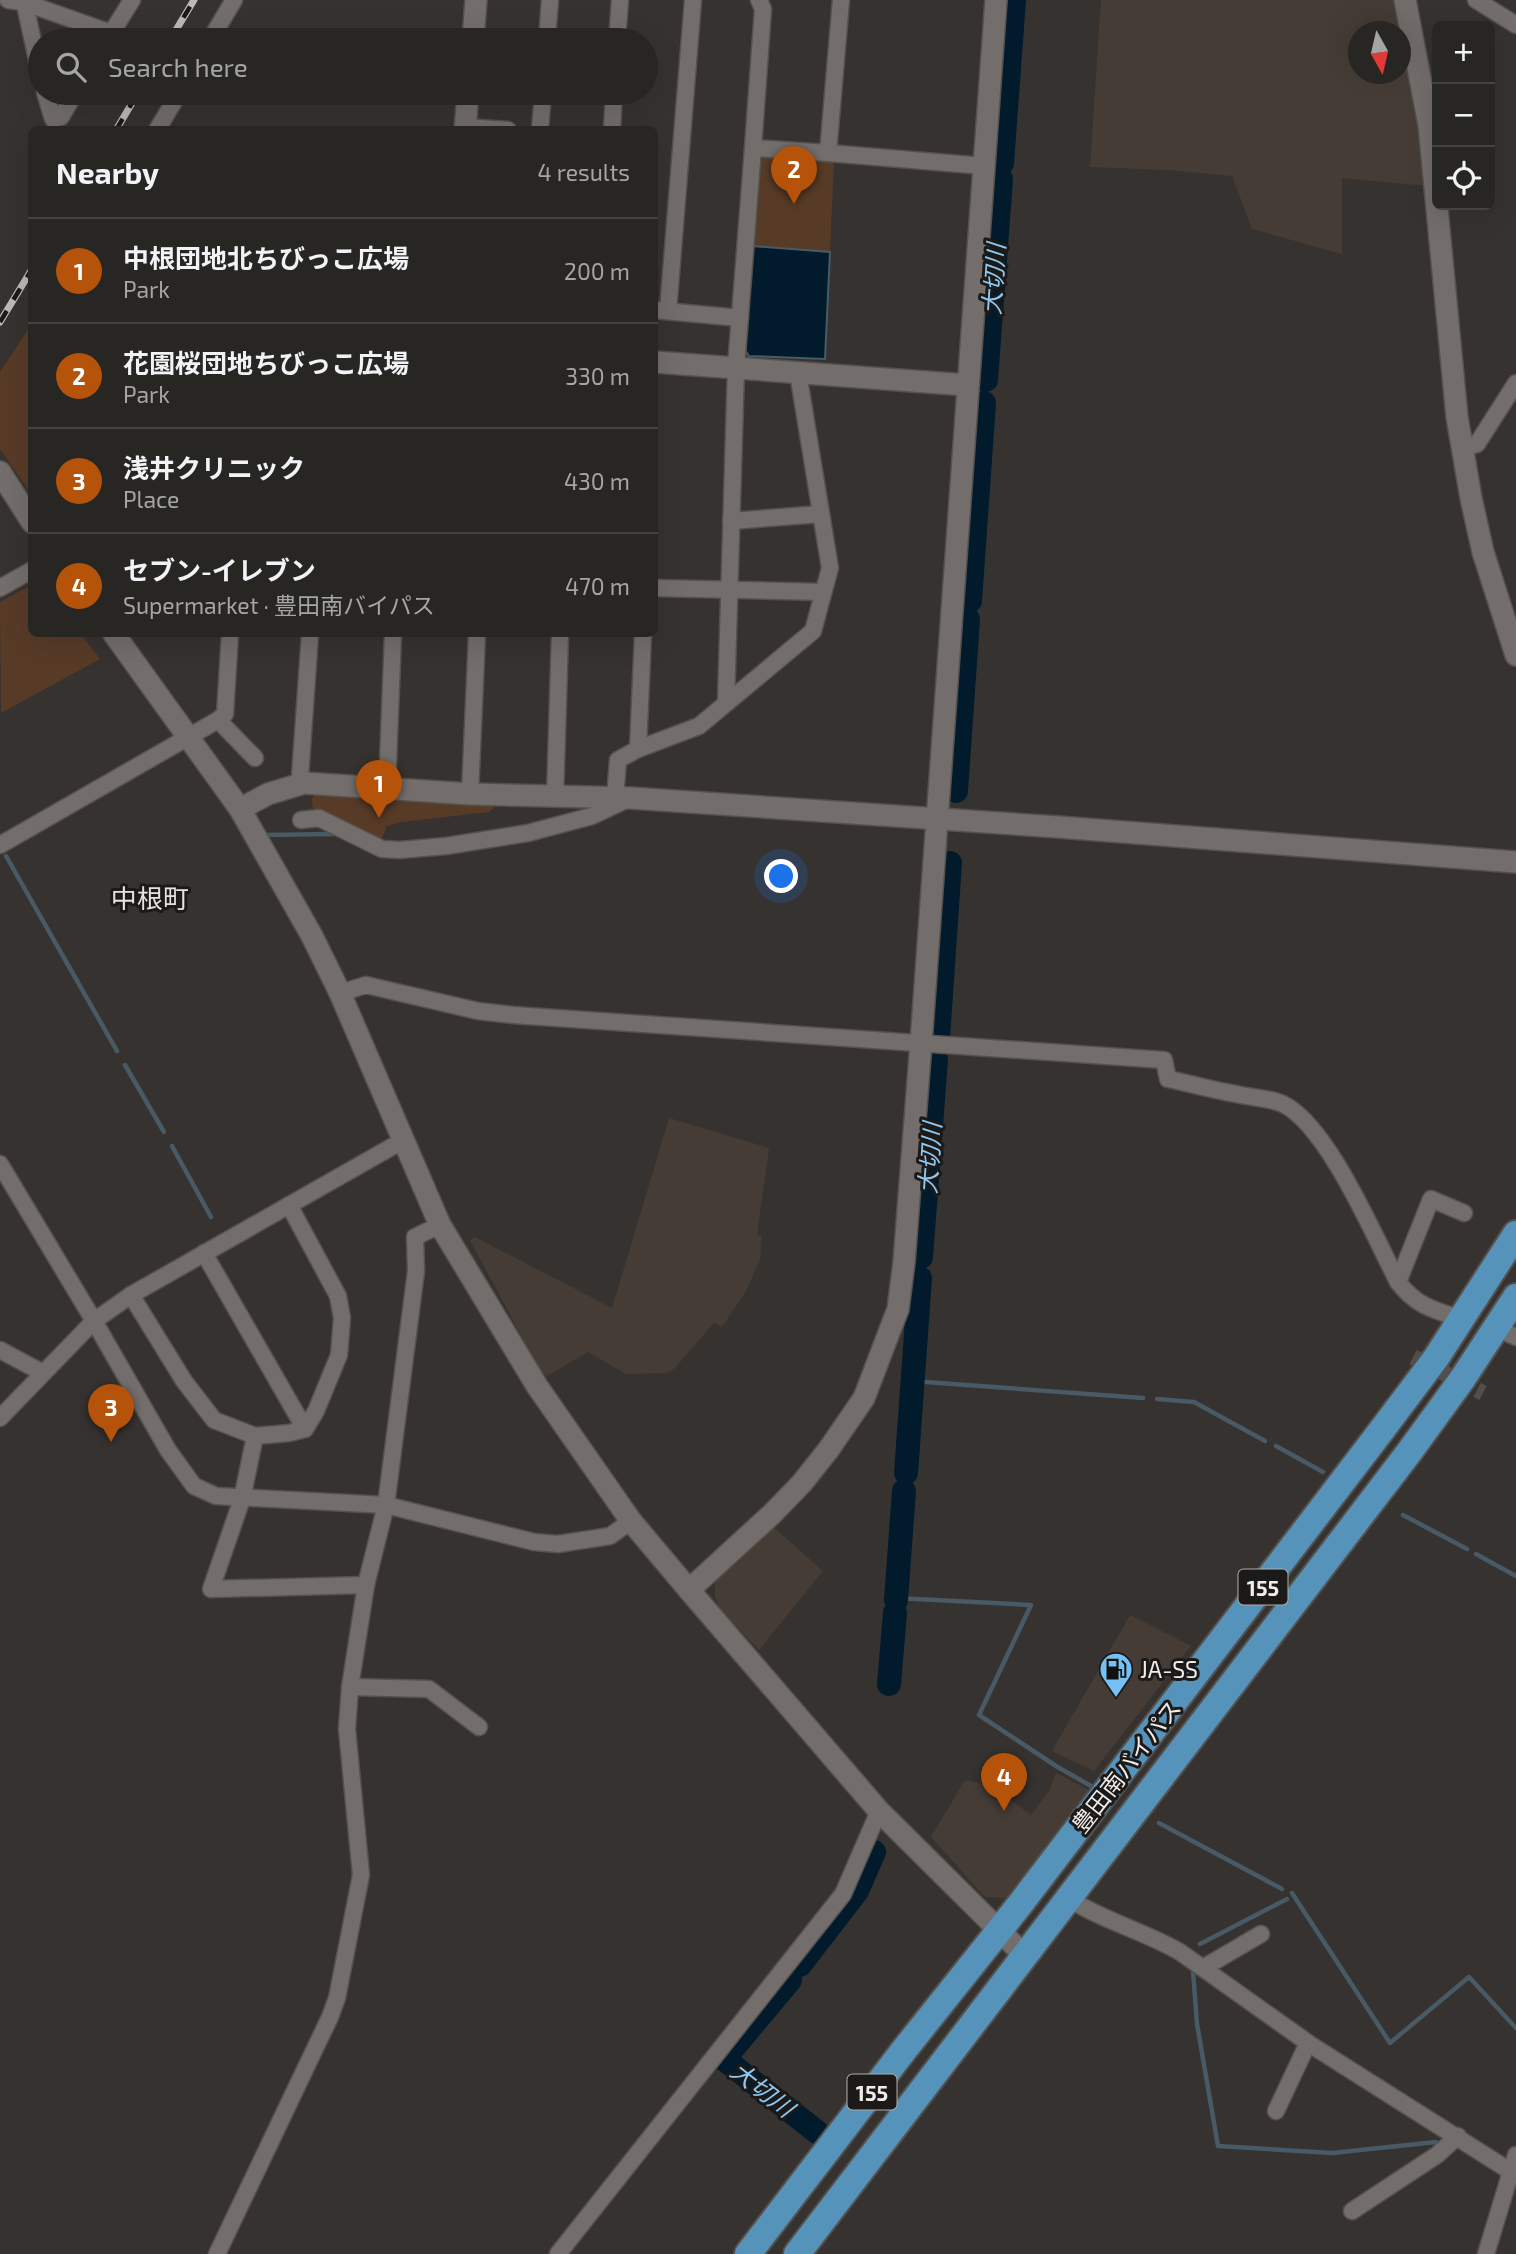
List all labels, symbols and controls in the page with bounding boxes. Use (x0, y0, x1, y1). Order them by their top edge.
north arrow (1348, 21, 1411, 84)
map controls (1432, 21, 1495, 210)
button: + (1432, 21, 1495, 84)
search box (28, 28, 658, 105)
icon: search (52, 48, 90, 86)
text: Search here (108, 51, 248, 82)
button: − (1432, 84, 1495, 147)
pin: 2 (771, 146, 817, 204)
button: locate (1432, 147, 1495, 210)
text: Nearby (56, 154, 159, 190)
text: 4 results (538, 158, 630, 186)
water label: 大切川 (976, 239, 1010, 316)
text: 中根団地北ちびっこ広場 (123, 242, 409, 273)
text: 1 (74, 257, 84, 285)
text: 200 m (564, 257, 630, 285)
text: Park (123, 275, 170, 303)
text: 花園桜団地ちびっこ広場 (123, 347, 409, 378)
text: 2 (72, 362, 86, 390)
text: 330 m (565, 362, 630, 390)
text: Park (123, 380, 170, 408)
text: 浅井クリニック (123, 452, 305, 483)
text: 3 (72, 467, 86, 495)
text: 430 m (564, 467, 630, 495)
text: Place (123, 485, 179, 513)
text: セブン-イレブン (123, 554, 316, 585)
text: 4 (72, 572, 86, 600)
text: 470 m (565, 572, 630, 600)
text: Supermarket · 豊田南バイパス (123, 591, 435, 619)
pin: 1 (356, 760, 402, 818)
your location (764, 859, 798, 893)
district label: 中根町 (111, 882, 189, 913)
water label: 大切川 (912, 1118, 946, 1195)
pin: 3 (88, 1384, 134, 1442)
road number: 155 (1238, 1570, 1288, 1604)
fuel station icon: JA-SS (1097, 1650, 1135, 1699)
place label: JA-SS (1140, 1655, 1198, 1683)
street label: 豊田南バイパス (1066, 1694, 1186, 1838)
pin: 4 (981, 1753, 1027, 1811)
water label: 大切川 (726, 2055, 803, 2124)
road number: 155 (848, 2074, 896, 2110)

